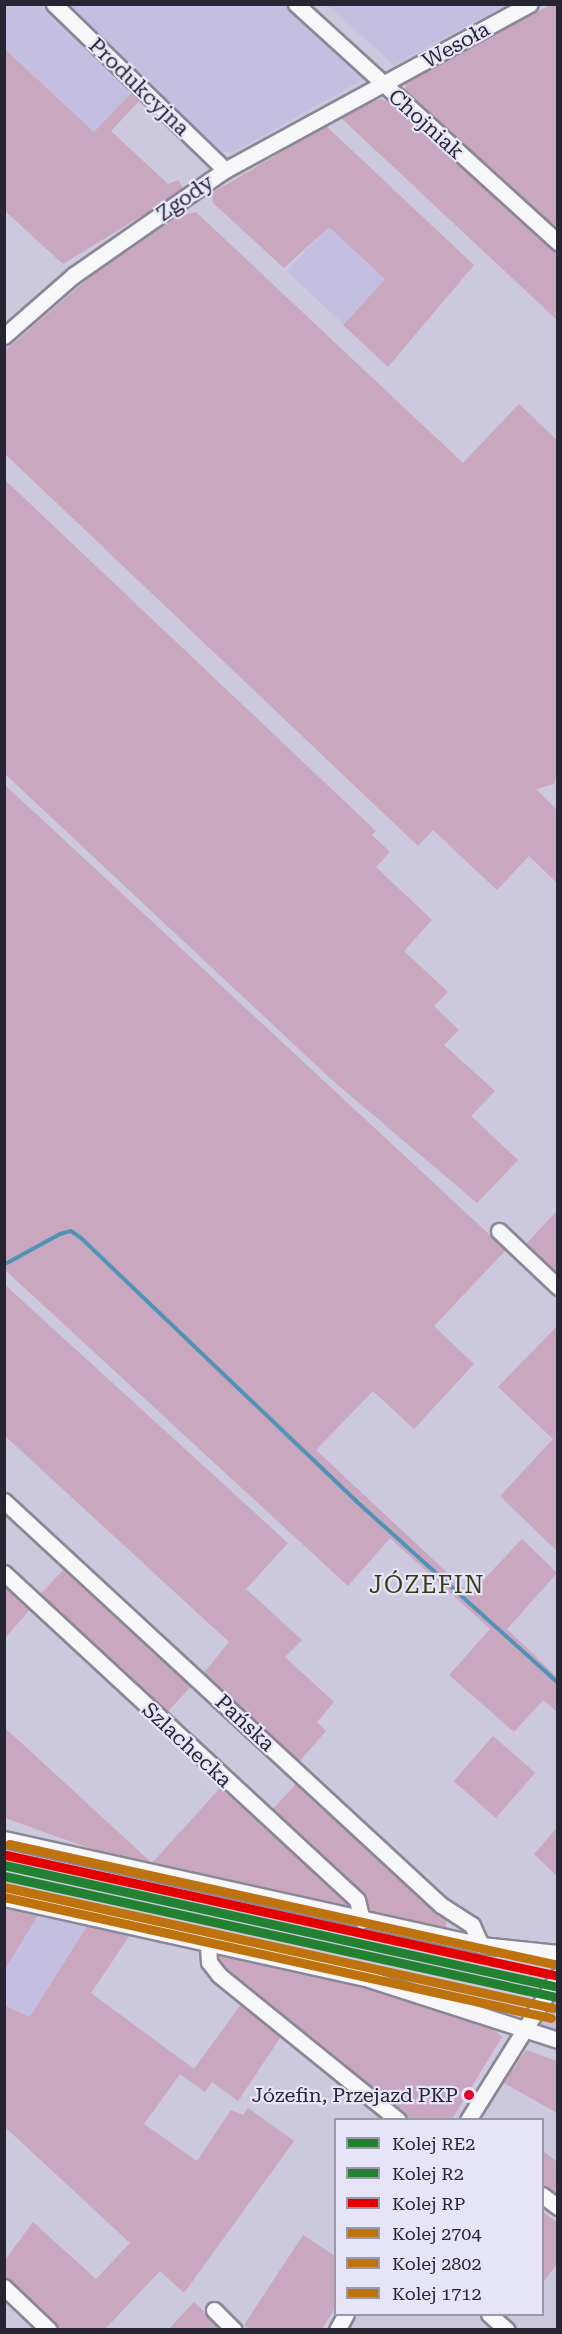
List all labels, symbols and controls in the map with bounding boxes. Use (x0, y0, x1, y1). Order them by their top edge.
street label: Wesoła (418, 16, 494, 74)
street label: Produkcyjna (83, 33, 195, 141)
street label: Chojniak (383, 84, 469, 164)
street label: Zgody (152, 169, 218, 227)
district label: JÓZEFIN (369, 1572, 485, 1600)
street label: Pańska (210, 1689, 280, 1757)
street label: Szlachecka (137, 1697, 237, 1793)
place label: Józefin, Przejazd PKP (252, 2083, 458, 2107)
marker: Józefin, Przejazd PKP (463, 2089, 475, 2101)
legend (334, 2118, 544, 2316)
text: Kolej RE2 (392, 2133, 475, 2154)
text: Kolej R2 (392, 2163, 464, 2184)
text: Kolej RP (392, 2193, 465, 2214)
text: Kolej 2704 (392, 2223, 481, 2244)
text: Kolej 2802 (392, 2253, 481, 2274)
text: Kolej 1712 (392, 2283, 481, 2304)

